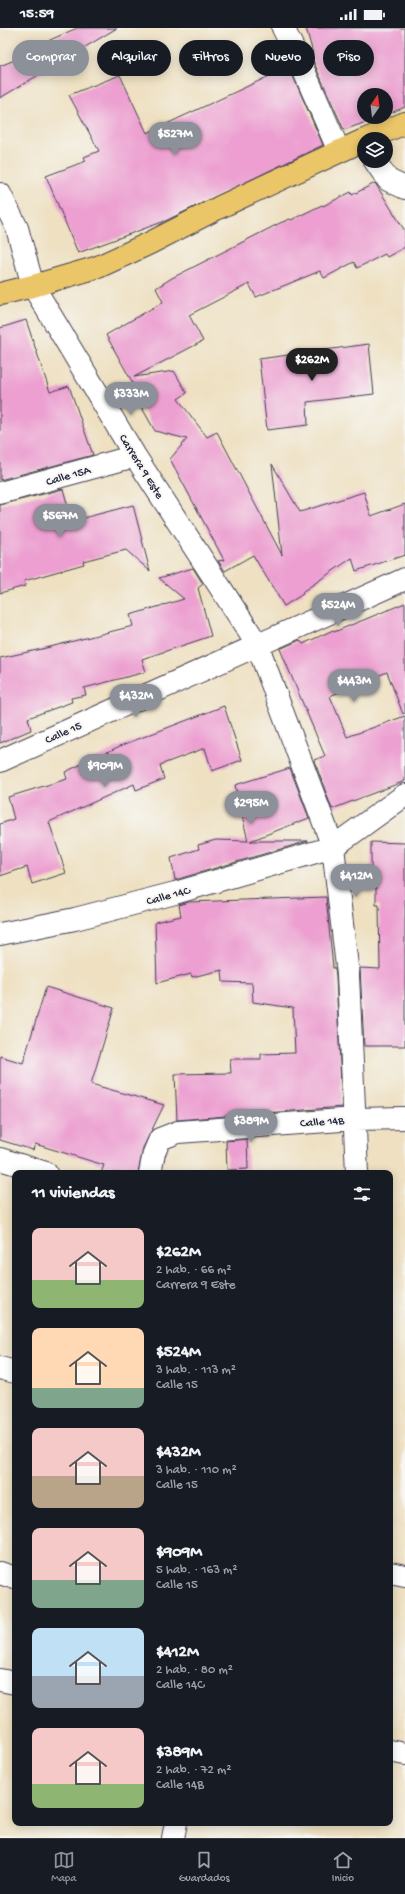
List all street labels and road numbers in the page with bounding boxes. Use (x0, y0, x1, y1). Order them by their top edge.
street label: Carrera 9 Este (115, 432, 166, 503)
street label: Calle 15A (45, 464, 93, 490)
street label: Calle 15 (43, 720, 84, 748)
street label: Calle 14C (145, 884, 193, 909)
street label: Calle 14B (300, 1114, 346, 1132)

